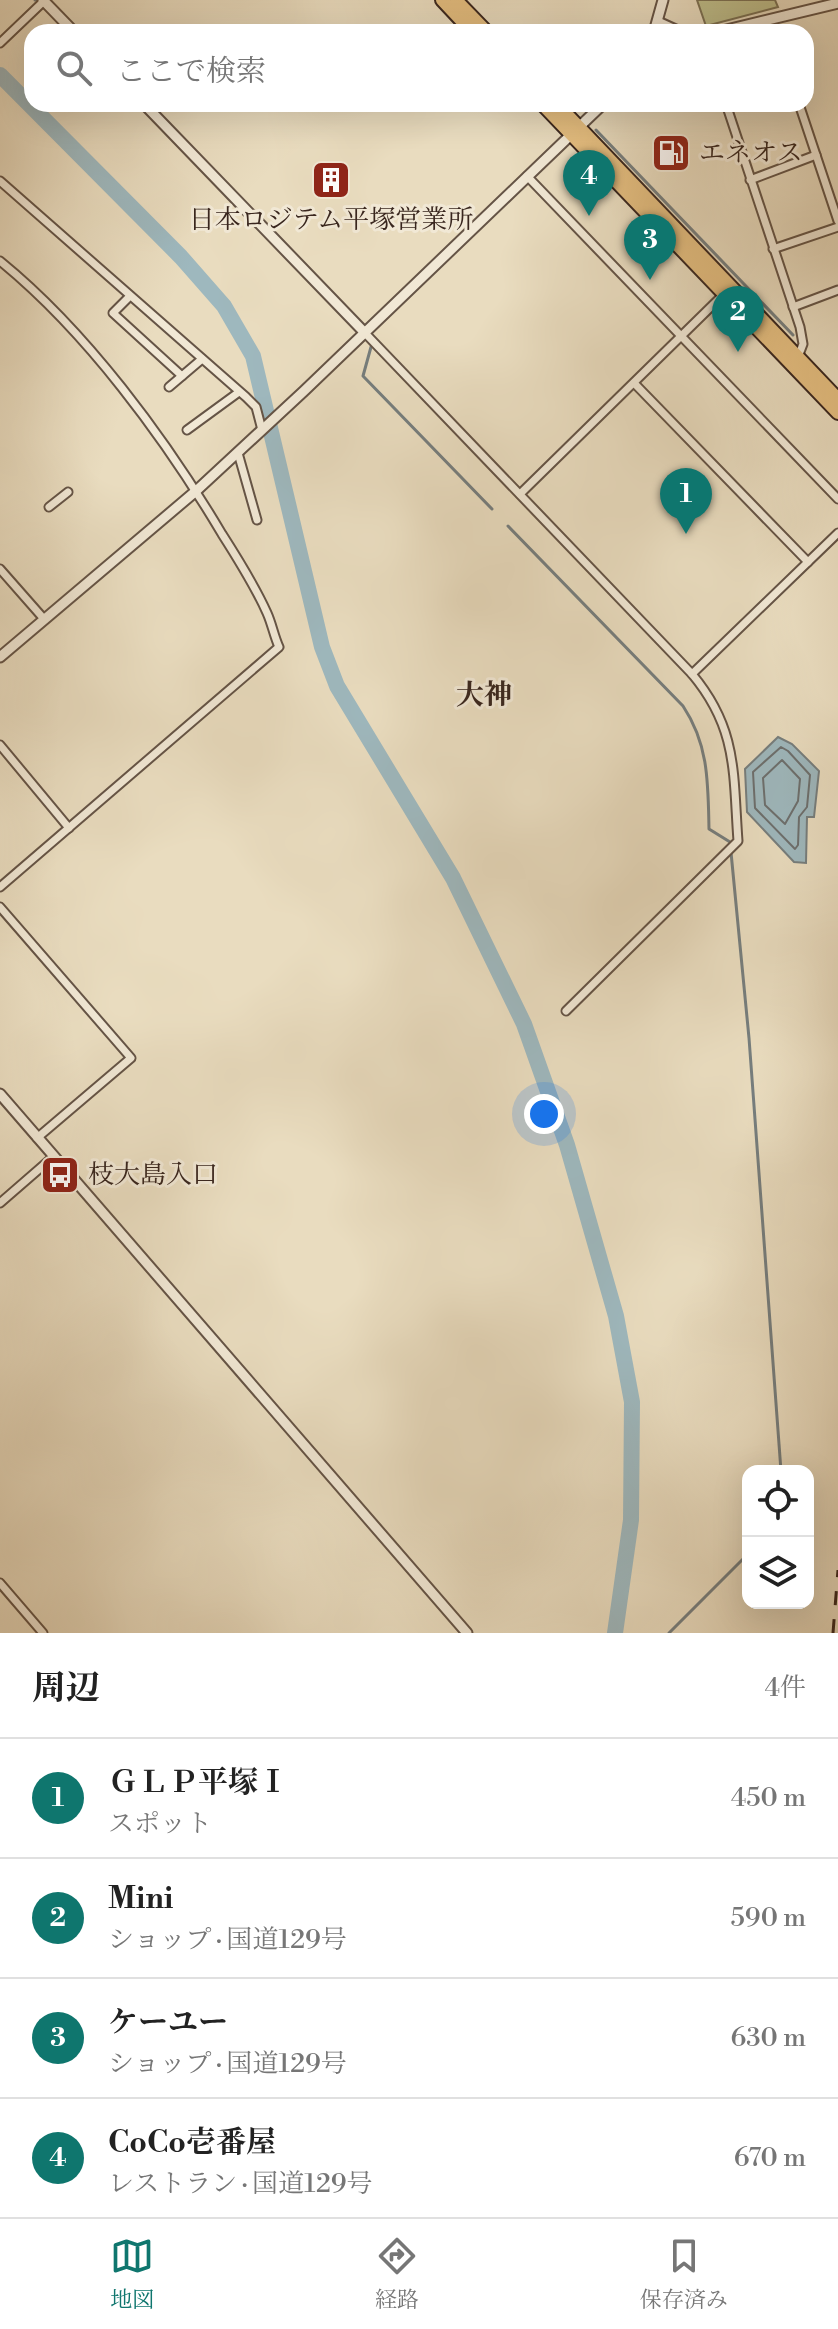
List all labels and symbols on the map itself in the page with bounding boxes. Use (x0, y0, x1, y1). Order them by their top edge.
fuel station icon: エネオス (650, 132, 692, 174)
place label: エネオス (699, 137, 803, 169)
pin: 4 (563, 150, 615, 216)
building icon: 日本ロジテム平塚営業所 (310, 159, 352, 201)
place label: 日本ロジテム平塚営業所 (189, 204, 473, 236)
pin: 3 (624, 214, 676, 280)
pin: 2 (712, 286, 764, 352)
pin: 1 (660, 468, 712, 534)
district label: 大神 (456, 678, 512, 713)
your location (524, 1094, 564, 1134)
bus stop icon: 枝大島入口 (39, 1154, 81, 1196)
place label: 枝大島入口 (88, 1159, 218, 1191)

